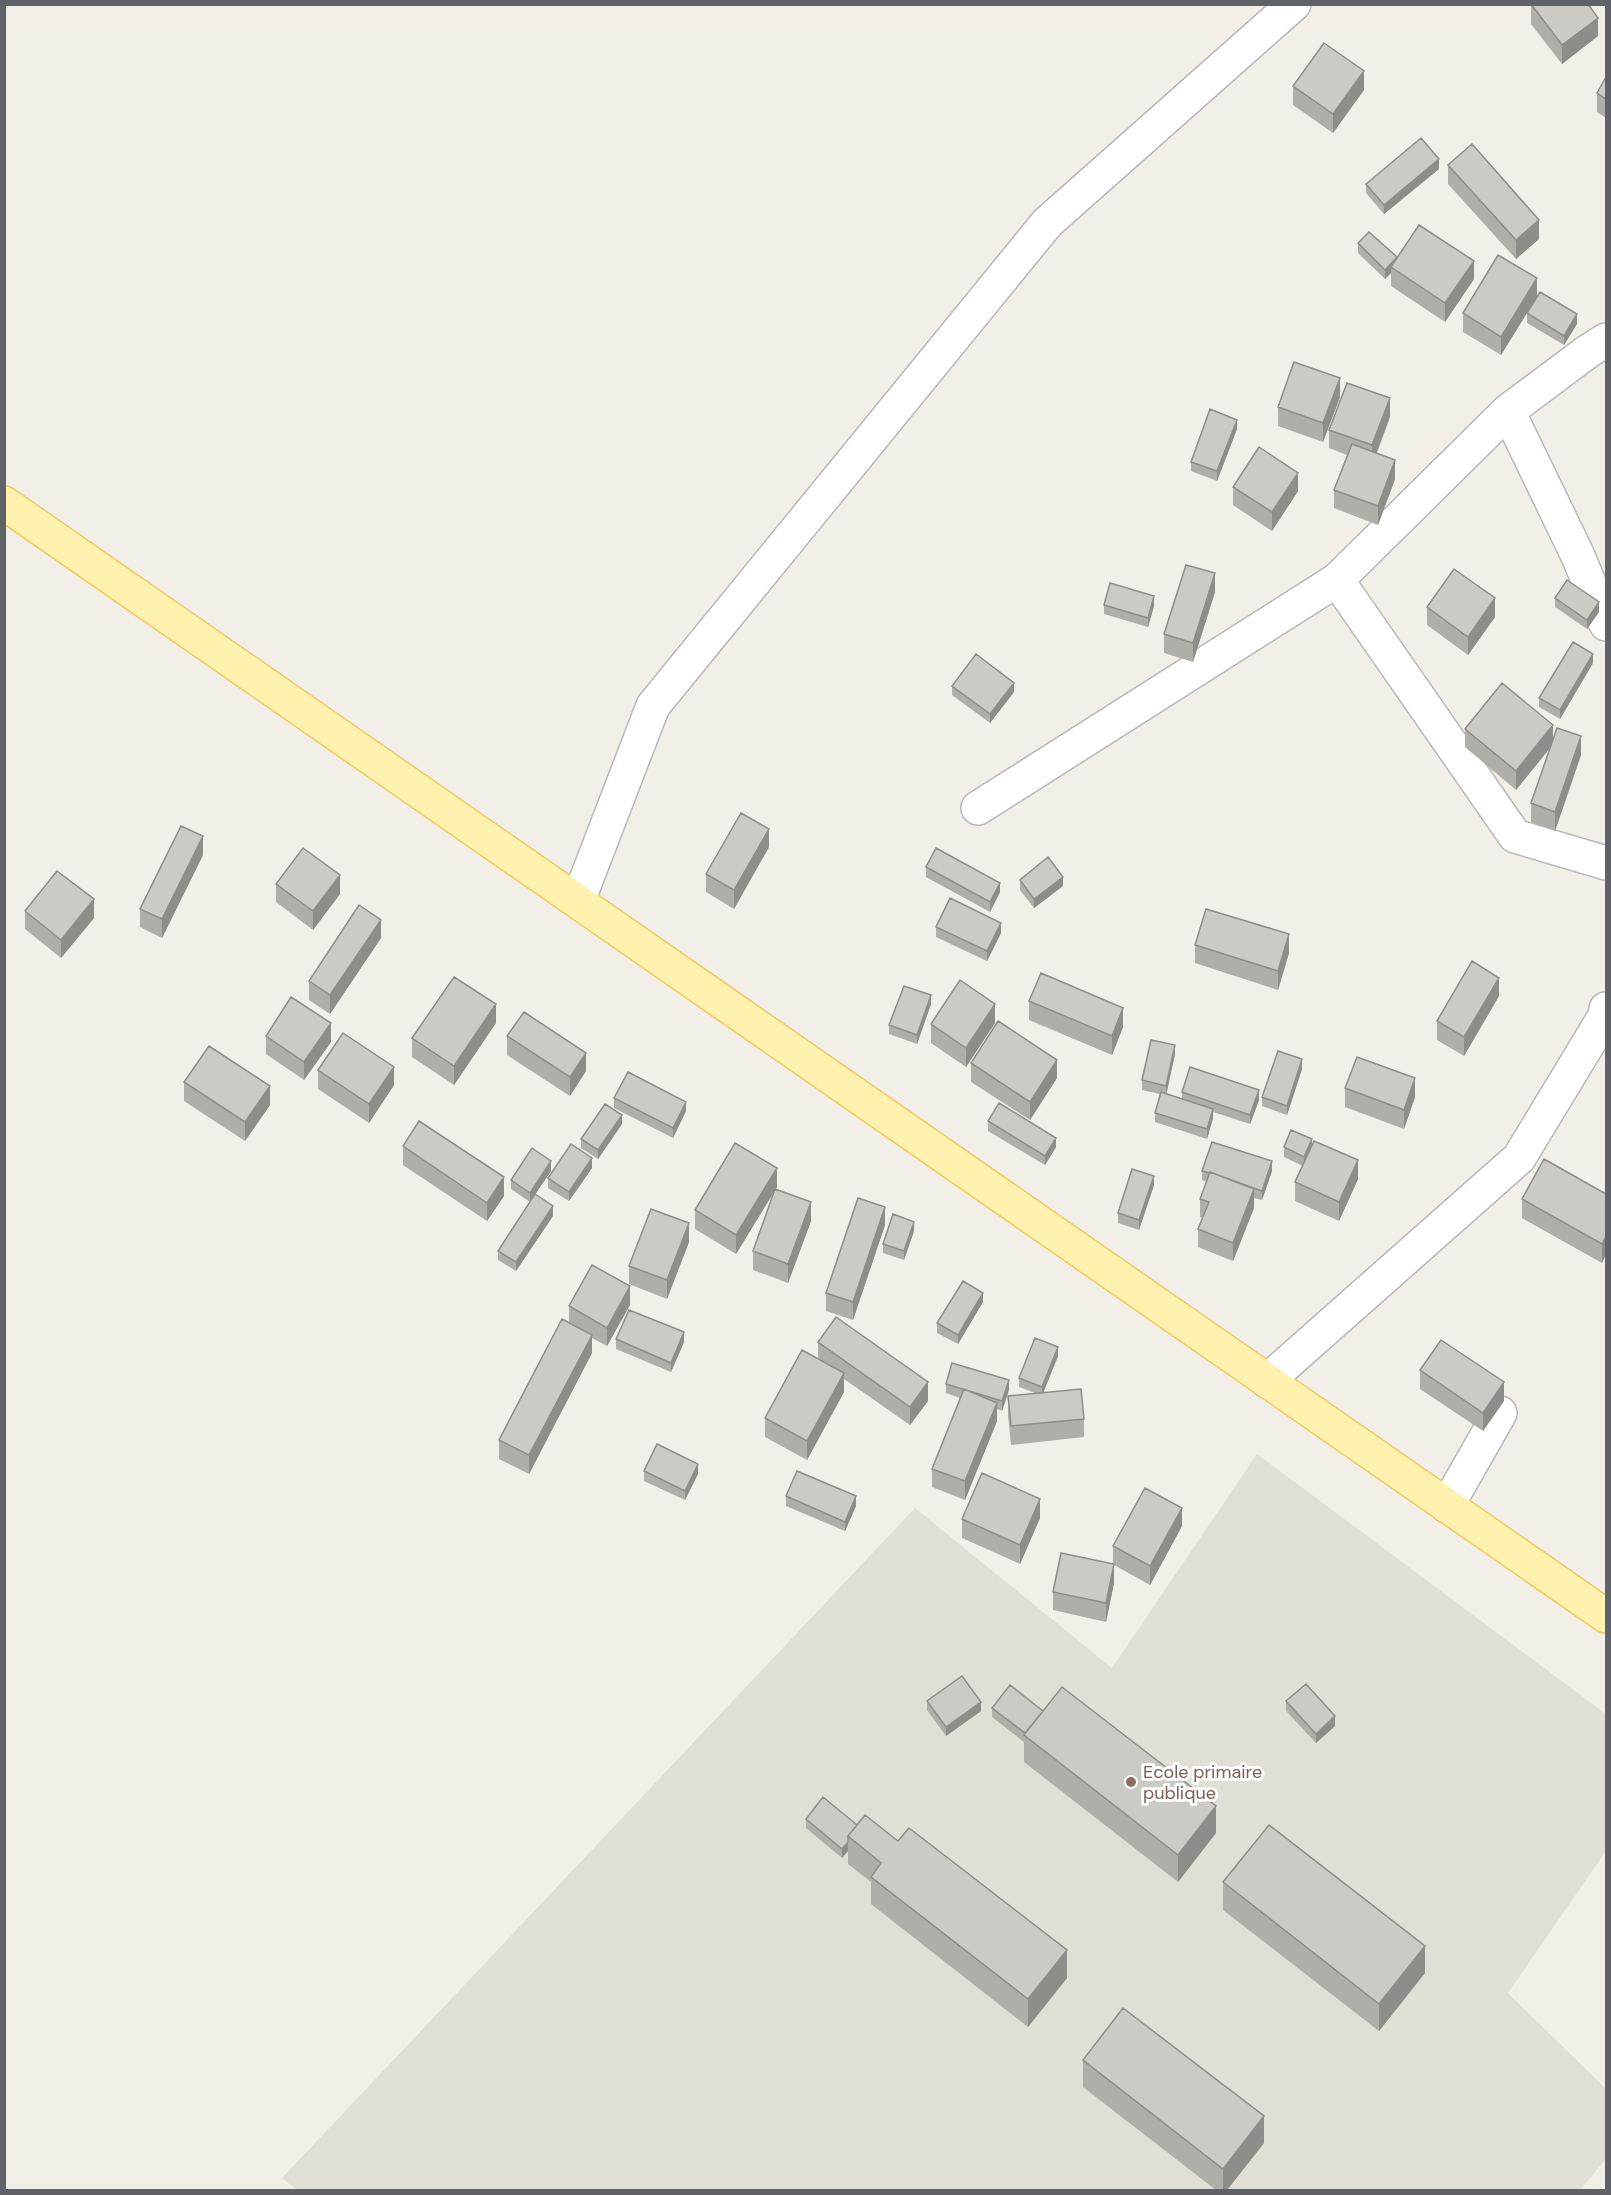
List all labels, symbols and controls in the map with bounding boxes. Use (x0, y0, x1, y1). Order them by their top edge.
place label: Ecole primaire publique (1143, 1760, 1262, 1805)
marker: Ecole primaire publique (1124, 1775, 1138, 1789)

